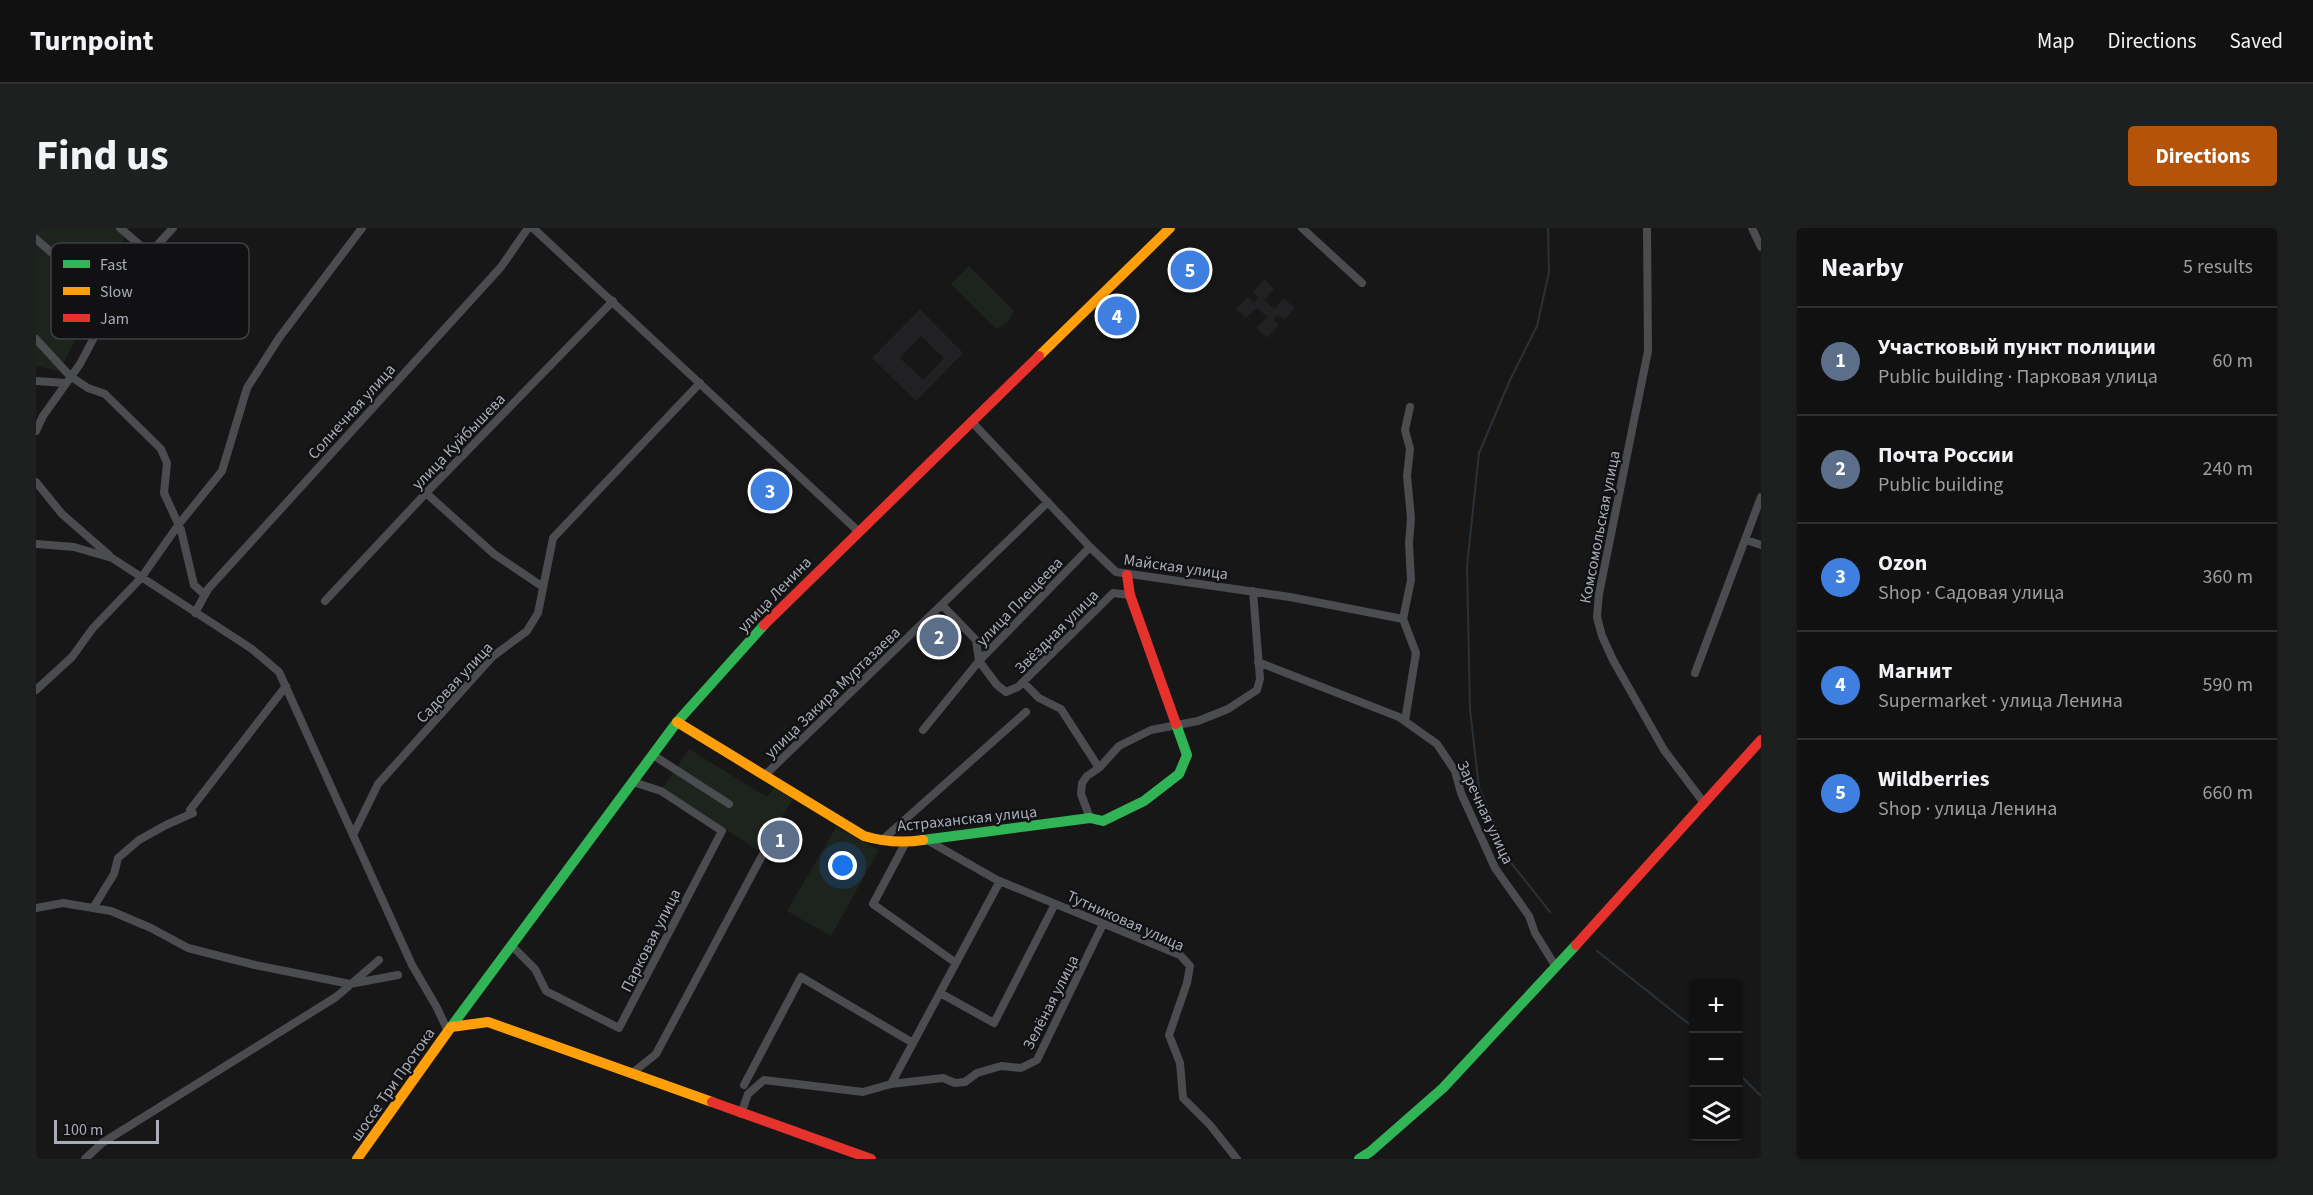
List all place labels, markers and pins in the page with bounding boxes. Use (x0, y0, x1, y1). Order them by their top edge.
pin: 5 (1170, 248, 1210, 292)
pin: 4 (1098, 294, 1136, 338)
pin: 3 (750, 468, 790, 514)
pin: 2 (920, 614, 958, 660)
pin: 1 (760, 818, 800, 862)

